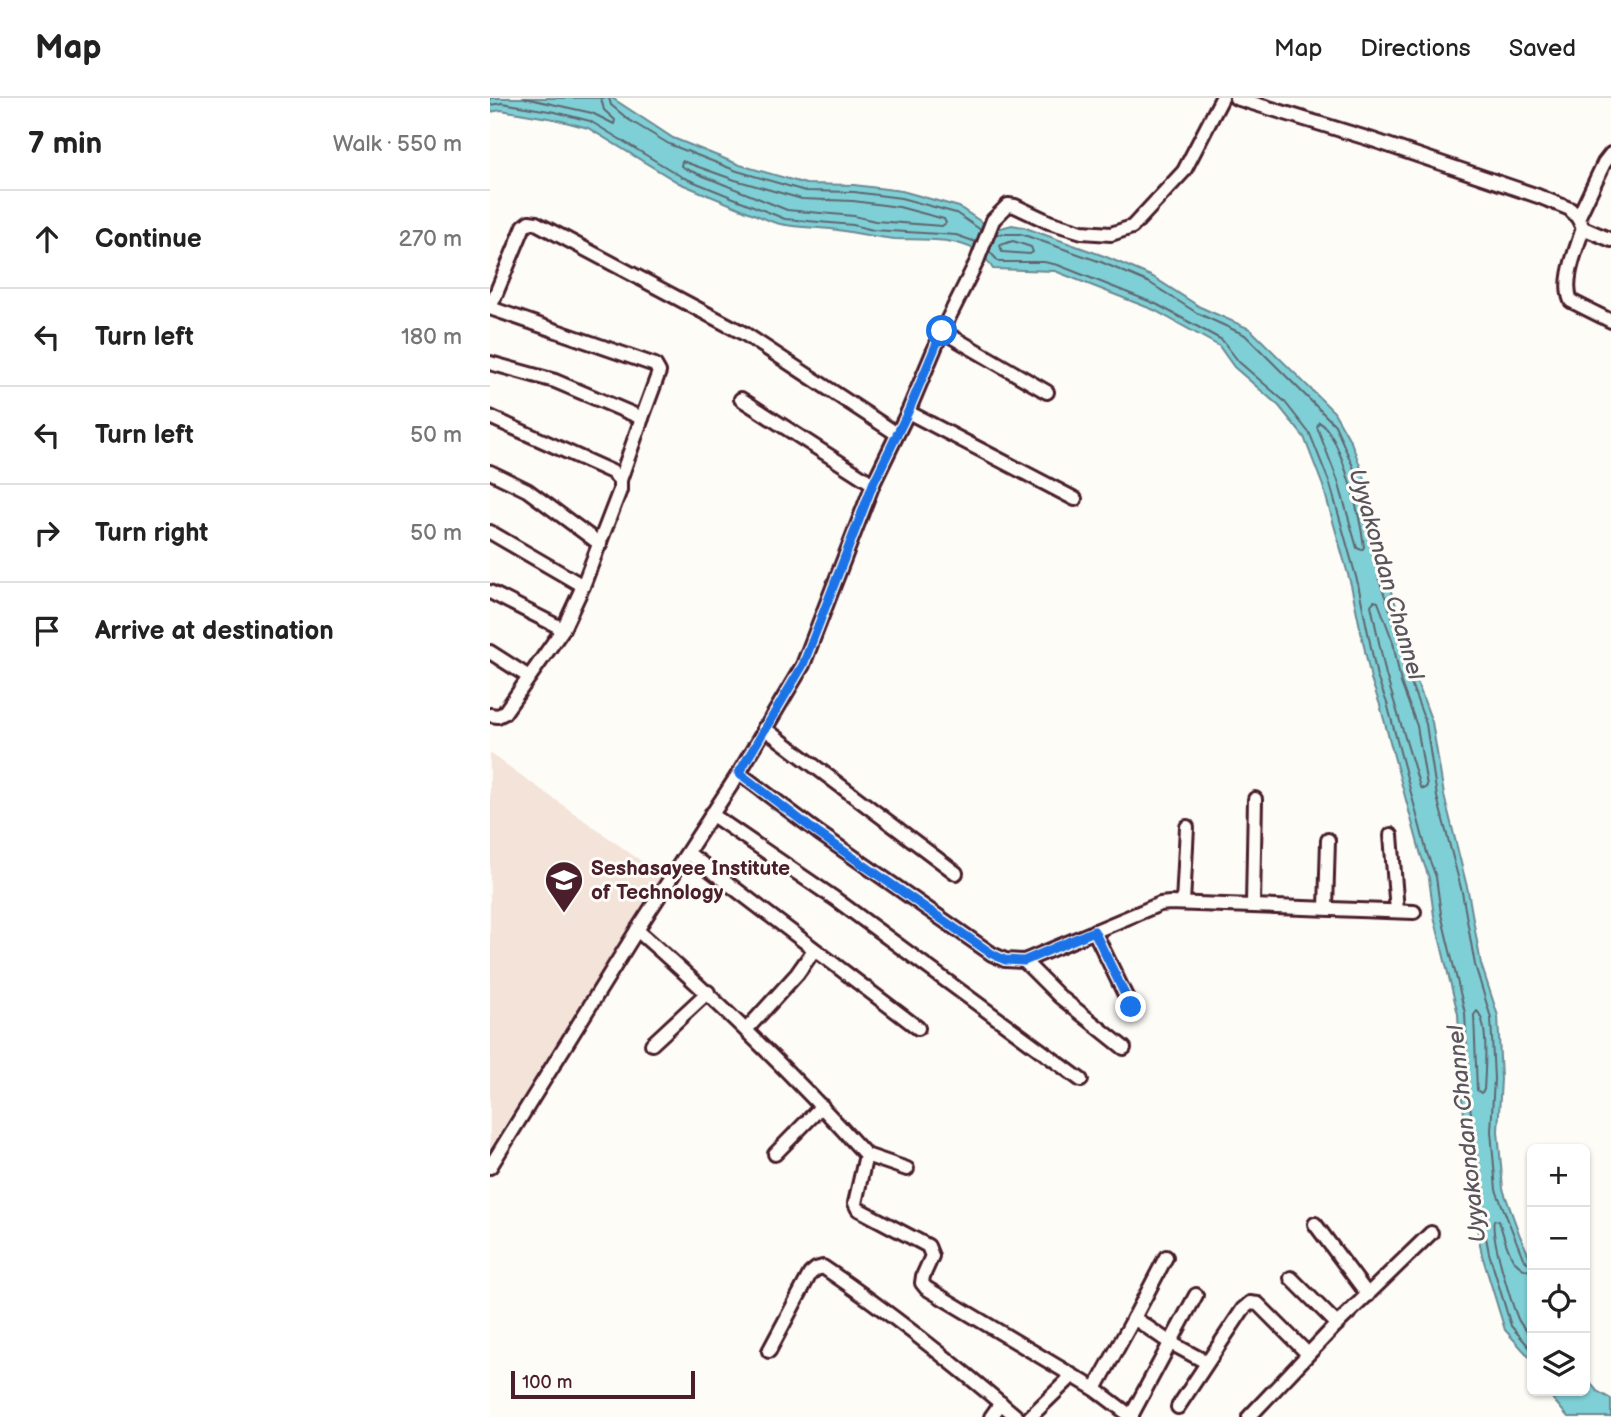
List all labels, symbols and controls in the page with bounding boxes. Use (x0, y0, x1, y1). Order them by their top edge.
text: Map (35, 28, 101, 68)
text: Map (1274, 34, 1322, 63)
text: Directions (1360, 34, 1471, 63)
text: Saved (1509, 34, 1576, 63)
text: 7 min (28, 126, 102, 162)
text: Walk · 550 m (333, 130, 462, 158)
icon: ahead (28, 220, 66, 258)
text: Continue (95, 224, 202, 255)
text: 270 m (398, 225, 462, 253)
route start (926, 315, 957, 346)
icon: left (28, 318, 66, 356)
text: Turn left (95, 322, 194, 353)
text: 180 m (401, 323, 462, 351)
icon: left (28, 416, 66, 454)
text: Turn left (95, 420, 194, 451)
text: 50 m (410, 421, 462, 449)
water label: Uyyakondan Channel (1342, 465, 1430, 684)
icon: right (28, 514, 66, 552)
text: Turn right (95, 518, 208, 549)
text: 50 m (410, 519, 462, 547)
icon: arrive (28, 612, 66, 650)
text: Arrive at destination (95, 616, 334, 647)
place label: Seshasayee Institute of Technology (591, 856, 790, 905)
school or university icon: Seshasayee Institute of Technology (543, 859, 585, 914)
route end (1115, 991, 1146, 1022)
water label: Uyyakondan Channel (1442, 1023, 1492, 1244)
map controls (1527, 1144, 1590, 1396)
button: + (1527, 1144, 1590, 1207)
button: − (1527, 1207, 1590, 1270)
button: locate (1527, 1270, 1590, 1333)
button: layers (1527, 1333, 1590, 1396)
scale bar (511, 1368, 695, 1400)
text: 100 m (522, 1371, 573, 1394)

